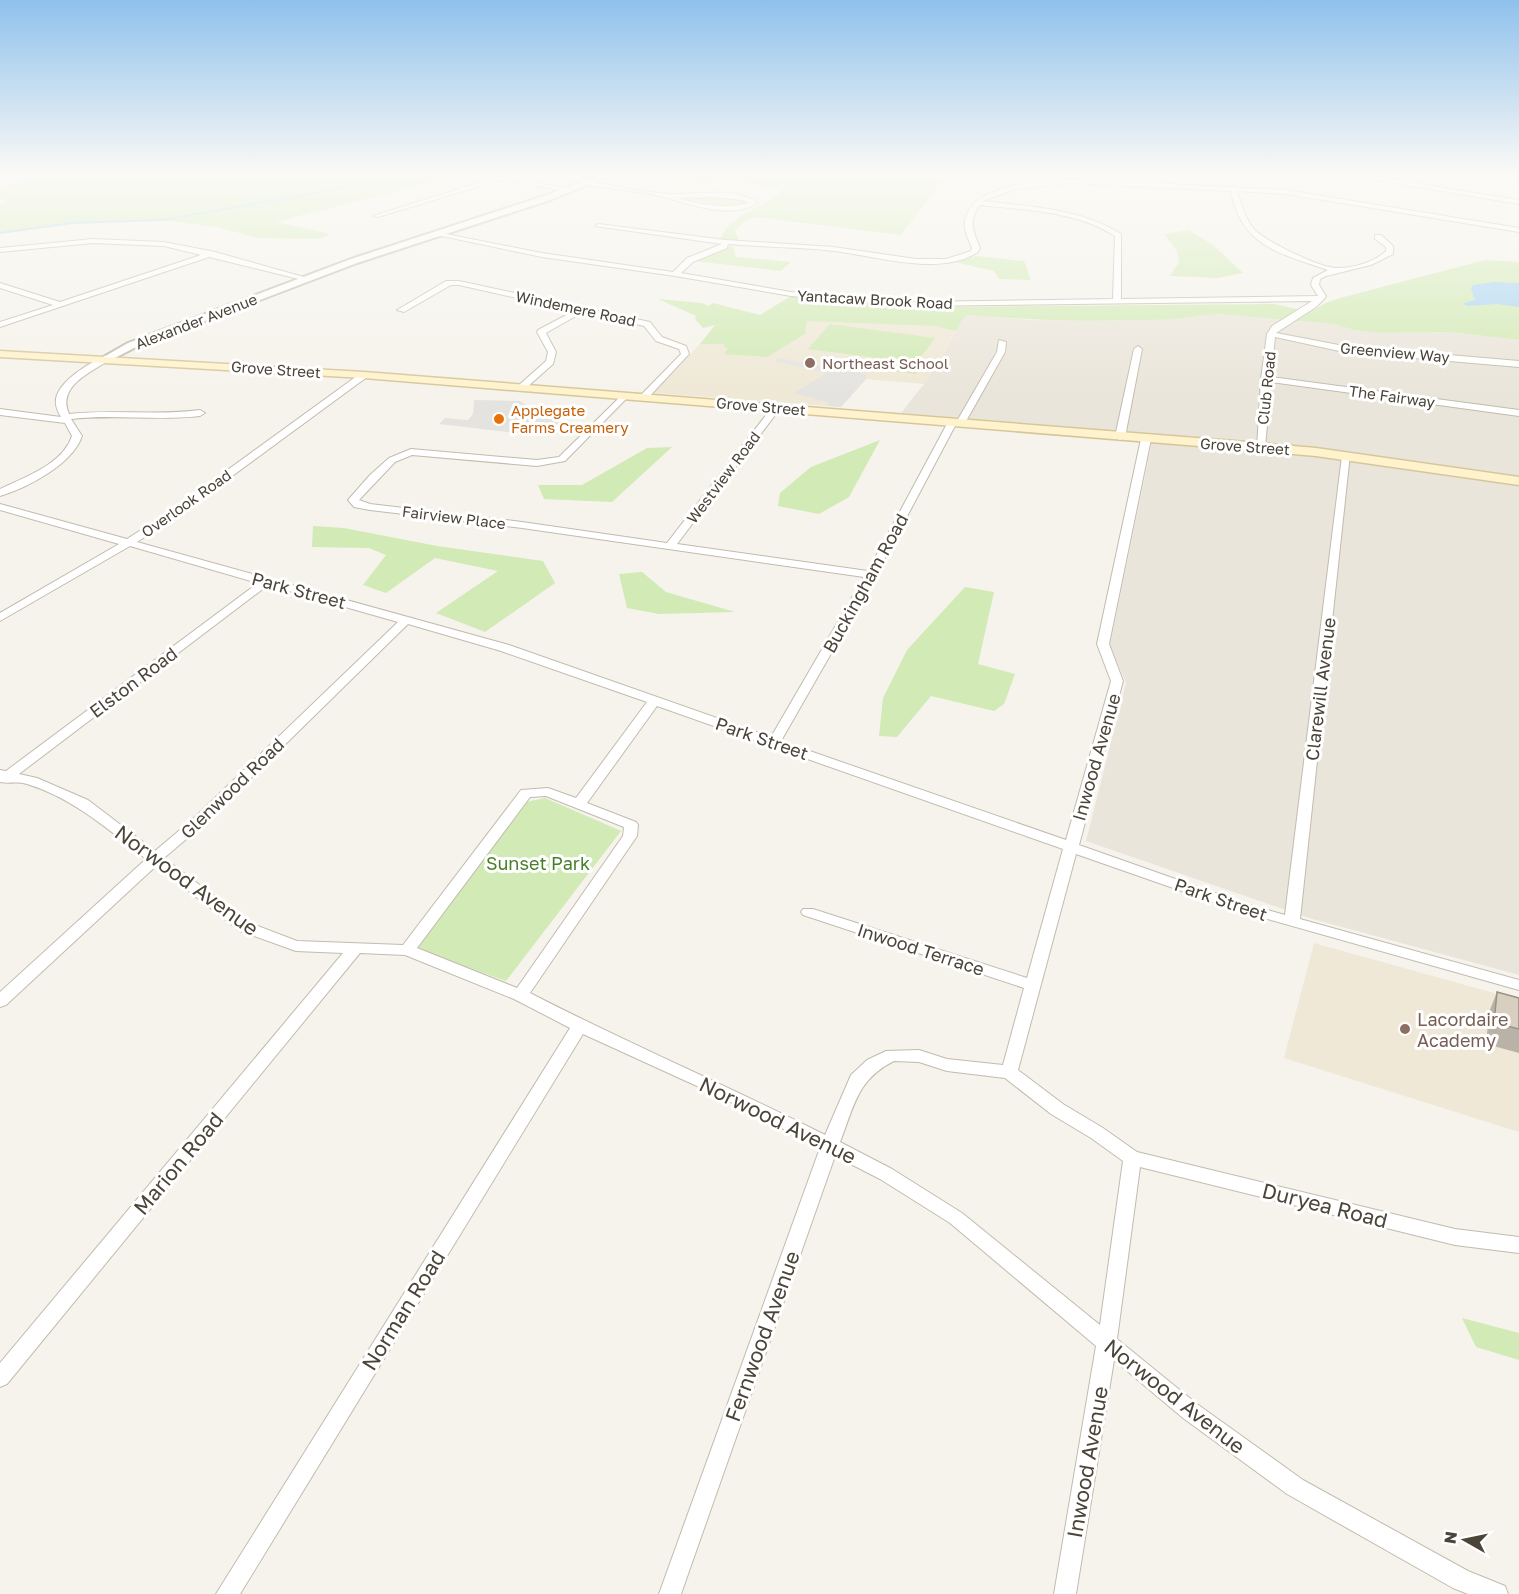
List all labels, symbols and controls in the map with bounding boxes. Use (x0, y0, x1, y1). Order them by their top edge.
street label: Windemere Road (514, 286, 638, 330)
street label: Yantacaw Brook Road (797, 286, 953, 312)
street label: Alexander Avenue (133, 289, 260, 353)
street label: Greenview Way (1339, 338, 1451, 366)
street label: Club Road (1253, 350, 1279, 426)
place label: Northeast School (822, 354, 949, 372)
marker: Northeast School (803, 356, 817, 370)
street label: Grove Street (231, 357, 321, 381)
street label: The Fairway (1348, 381, 1437, 411)
street label: Grove Street (715, 393, 807, 419)
place label: Applegate Farms Creamery (511, 401, 629, 436)
marker: Applegate Farms Creamery (492, 412, 506, 426)
street label: Westview Road (683, 428, 763, 526)
street label: Grove Street (1200, 434, 1290, 458)
street label: Overlook Road (138, 465, 234, 541)
street label: Fairview Place (401, 502, 507, 532)
street label: Buckingham Road (818, 510, 912, 656)
street label: Park Street (249, 567, 349, 613)
street label: Clarewill Avenue (1300, 616, 1340, 762)
street label: Elston Road (85, 642, 181, 722)
street label: Inwood Avenue (1067, 691, 1125, 823)
street label: Park Street (713, 712, 811, 764)
street label: Glenwood Road (176, 733, 288, 843)
street label: Norwood Avenue (110, 819, 264, 941)
park label: Sunset Park (486, 852, 590, 874)
street label: Park Street (1172, 873, 1270, 925)
street label: Inwood Terrace (855, 918, 987, 980)
place label: Lacordaire Academy (1417, 1008, 1508, 1051)
marker: Lacordaire Academy (1398, 1022, 1412, 1036)
street label: Norwood Avenue (695, 1071, 861, 1169)
street label: Marion Road (128, 1106, 228, 1220)
street label: Duryea Road (1260, 1177, 1390, 1233)
street label: Norman Road (356, 1245, 450, 1375)
street label: Fernwood Avenue (719, 1247, 805, 1425)
street label: Norwood Avenue (1099, 1333, 1251, 1459)
street label: Inwood Avenue (1061, 1384, 1113, 1540)
north arrow (1435, 1510, 1495, 1570)
text: N (1439, 1530, 1461, 1545)

